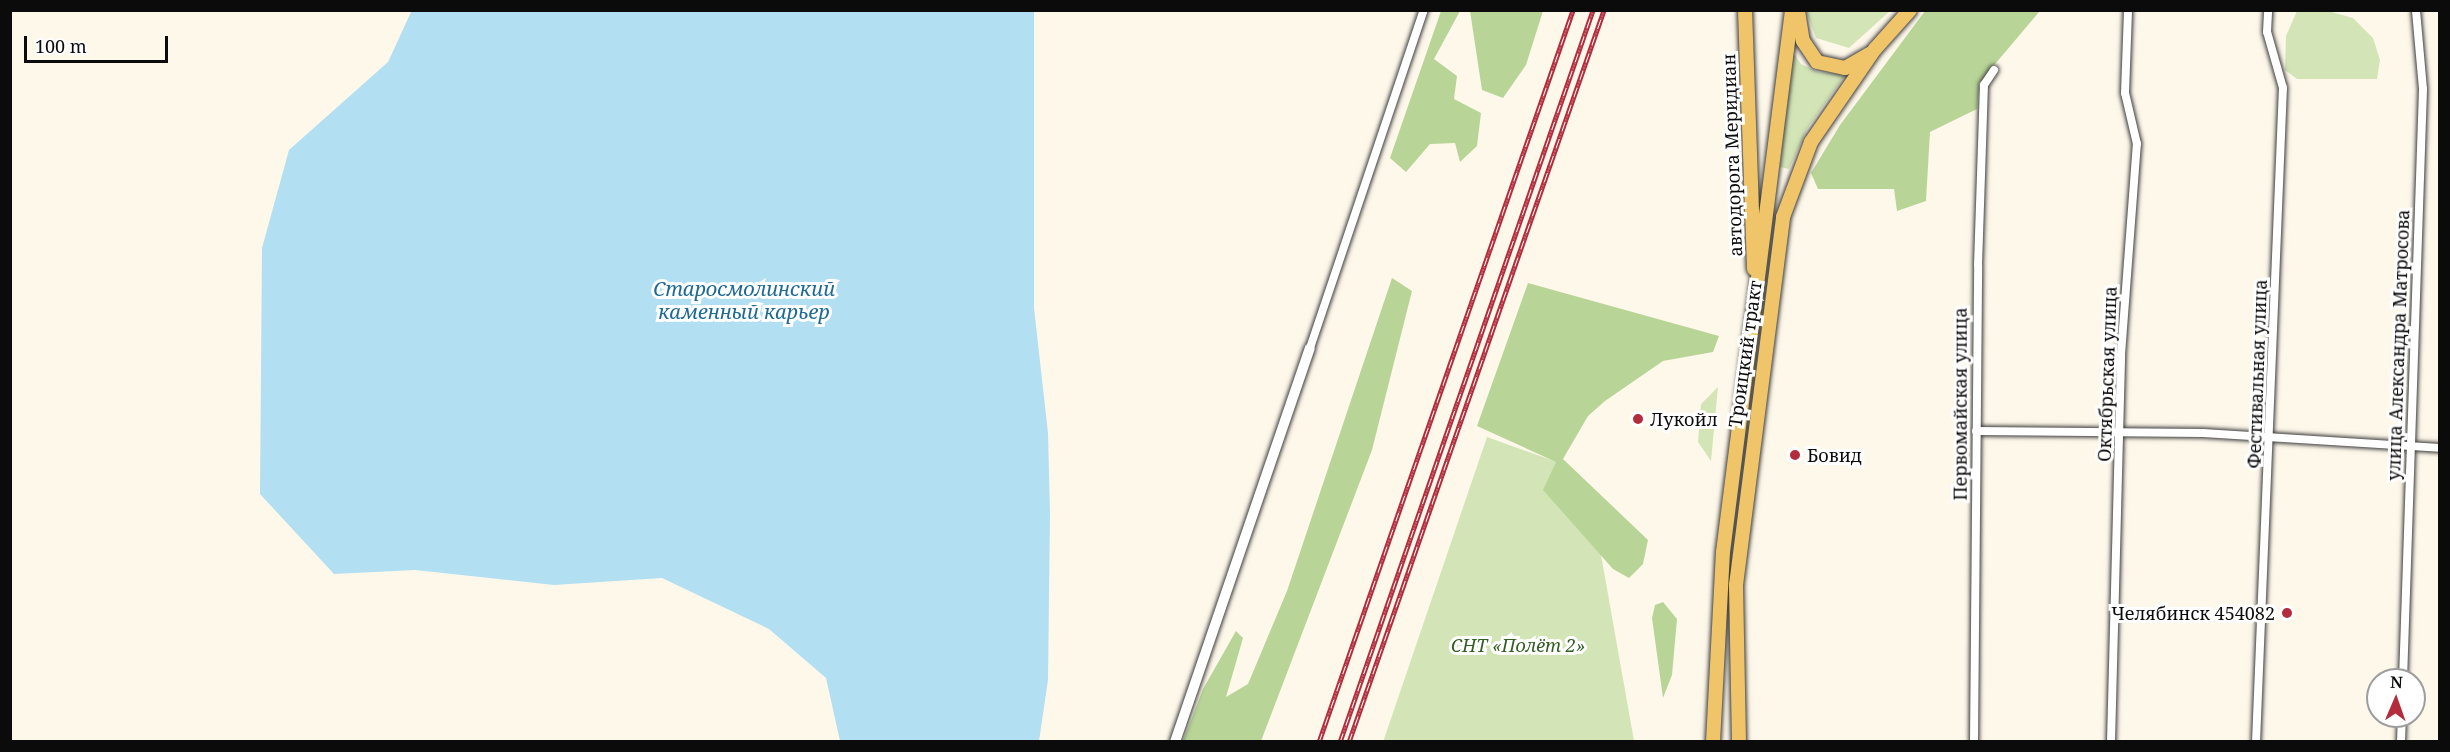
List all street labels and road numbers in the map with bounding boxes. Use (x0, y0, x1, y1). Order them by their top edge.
street label: автодорога Меридиан (1718, 53, 1746, 257)
street label: улица Александра Матросова (2382, 209, 2414, 481)
street label: Троицкий тракт (1724, 279, 1766, 429)
street label: Фестивальная улица (2243, 279, 2271, 469)
street label: Октябрьская улица (2093, 286, 2121, 462)
street label: Первомайская улица (1949, 307, 1971, 501)

